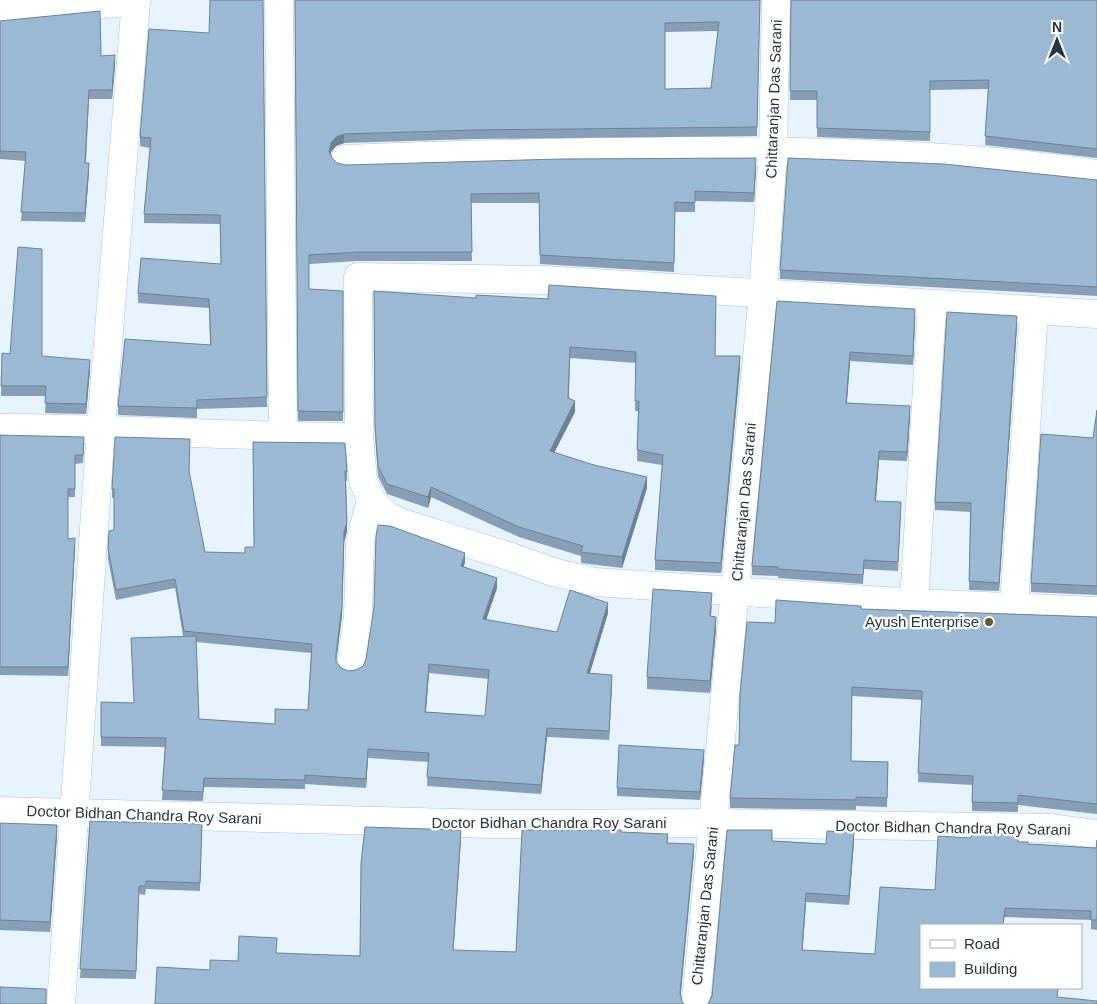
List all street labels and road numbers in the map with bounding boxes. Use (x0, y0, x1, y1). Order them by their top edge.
street label: Chittaranjan Das Sarani (762, 19, 785, 179)
street label: Chittaranjan Das Sarani (728, 422, 759, 582)
street label: Doctor Bidhan Chandra Roy Sarani (26, 802, 262, 827)
street label: Doctor Bidhan Chandra Roy Sarani (431, 814, 667, 831)
street label: Doctor Bidhan Chandra Roy Sarani (835, 817, 1071, 838)
street label: Chittaranjan Das Sarani (688, 826, 721, 986)

